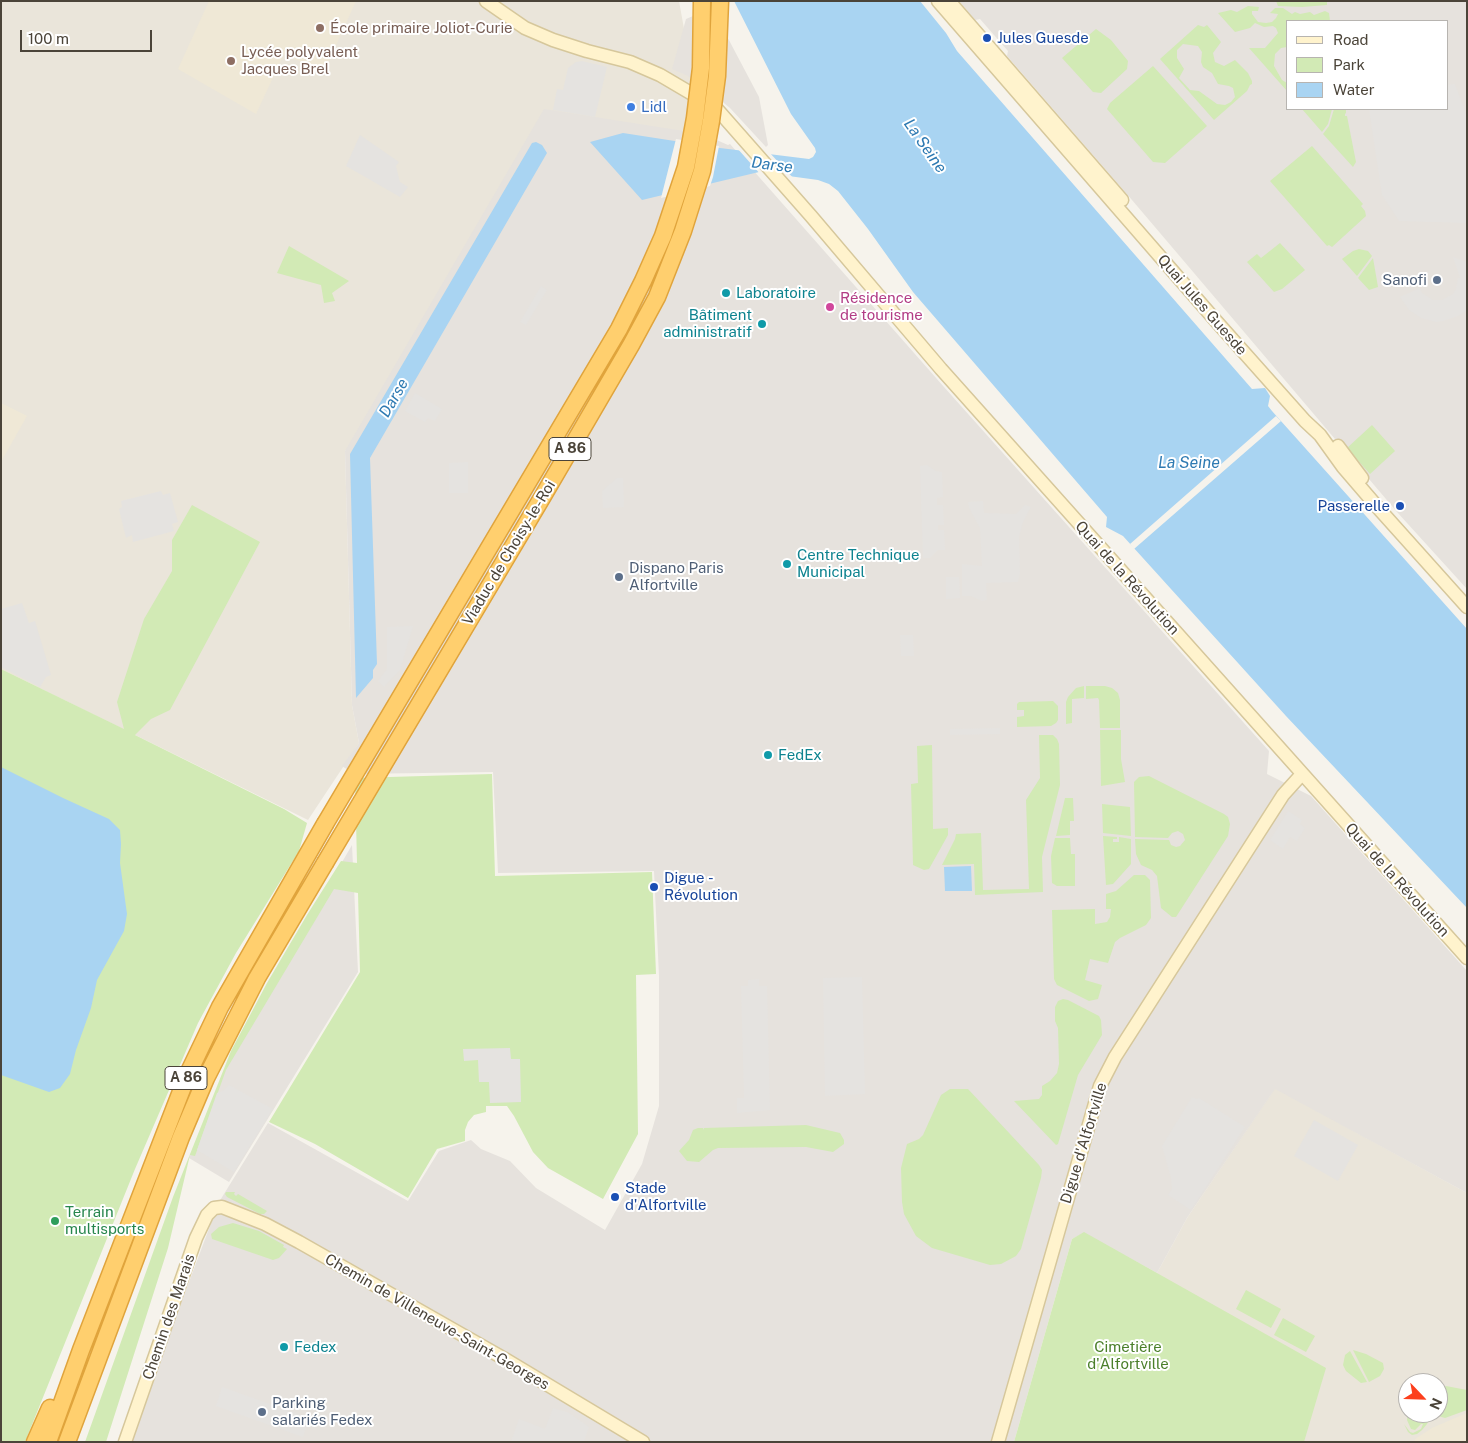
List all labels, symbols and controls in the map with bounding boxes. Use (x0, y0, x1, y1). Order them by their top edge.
place label: École primaire Joliot-Curie (330, 19, 513, 37)
scale bar (22, 20, 155, 52)
legend (1286, 20, 1448, 110)
marker: École primaire Joliot-Curie (314, 22, 326, 34)
place label: Jules Guesde (997, 29, 1089, 47)
text: 100 m (28, 30, 69, 47)
text: Road (1333, 31, 1369, 48)
marker: Jules Guesde (981, 32, 993, 44)
place label: Lycée polyvalent Jacques Brel (241, 43, 358, 78)
marker: Lycée polyvalent Jacques Brel (225, 55, 237, 67)
text: Park (1333, 56, 1365, 73)
text: Water (1333, 81, 1375, 98)
place label: Lidl (641, 98, 667, 116)
marker: Lidl (625, 101, 637, 113)
water label: La Seine (899, 115, 951, 177)
water label: Darse (750, 153, 794, 177)
street label: Quai Jules Guesde (1153, 251, 1251, 359)
place label: Sanofi (1382, 271, 1427, 289)
marker: Sanofi (1431, 274, 1443, 286)
place label: Laboratoire (736, 284, 816, 302)
marker: Laboratoire (720, 287, 732, 299)
place label: Résidence de tourisme (840, 289, 923, 324)
marker: Résidence de tourisme (824, 301, 836, 313)
place label: Bâtiment administratif (663, 306, 752, 341)
marker: Bâtiment administratif (756, 318, 768, 330)
water label: Darse (375, 375, 413, 421)
road number: A 86 (549, 438, 591, 460)
water label: La Seine (1158, 453, 1220, 473)
street label: Viaduc de Choisy-le-Roi (459, 477, 559, 629)
place label: Passerelle (1317, 497, 1390, 515)
marker: Passerelle (1394, 500, 1406, 512)
street label: Quai de la Révolution (1071, 517, 1183, 639)
place label: Centre Technique Municipal (797, 546, 919, 581)
marker: Centre Technique Municipal (781, 558, 793, 570)
place label: Dispano Paris Alfortville (629, 559, 723, 594)
marker: Dispano Paris Alfortville (613, 571, 625, 583)
place label: FedEx (778, 746, 822, 764)
marker: FedEx (762, 749, 774, 761)
street label: Quai de la Révolution (1341, 819, 1453, 941)
place label: Digue - Révolution (664, 869, 738, 904)
marker: Digue - Révolution (648, 881, 660, 893)
road number: A 86 (165, 1066, 207, 1090)
street label: Digue d'Alfortville (1057, 1080, 1111, 1206)
place label: Stade d'Alfortville (625, 1179, 707, 1214)
marker: Stade d'Alfortville (609, 1191, 621, 1203)
place label: Terrain multisports (65, 1203, 144, 1238)
marker: Terrain multisports (49, 1215, 61, 1227)
street label: Chemin de Villeneuve-Saint-Georges (322, 1250, 552, 1394)
street label: Chemin des Marais (139, 1252, 199, 1382)
place label: Fedex (294, 1338, 337, 1356)
park label: Cimetière d'Alfortville (1087, 1338, 1169, 1373)
marker: Fedex (278, 1341, 290, 1353)
north arrow (1398, 1373, 1448, 1423)
place label: Parking salariés Fedex (272, 1394, 373, 1429)
text: N (1426, 1395, 1445, 1412)
marker: Parking salariés Fedex (256, 1406, 268, 1418)

